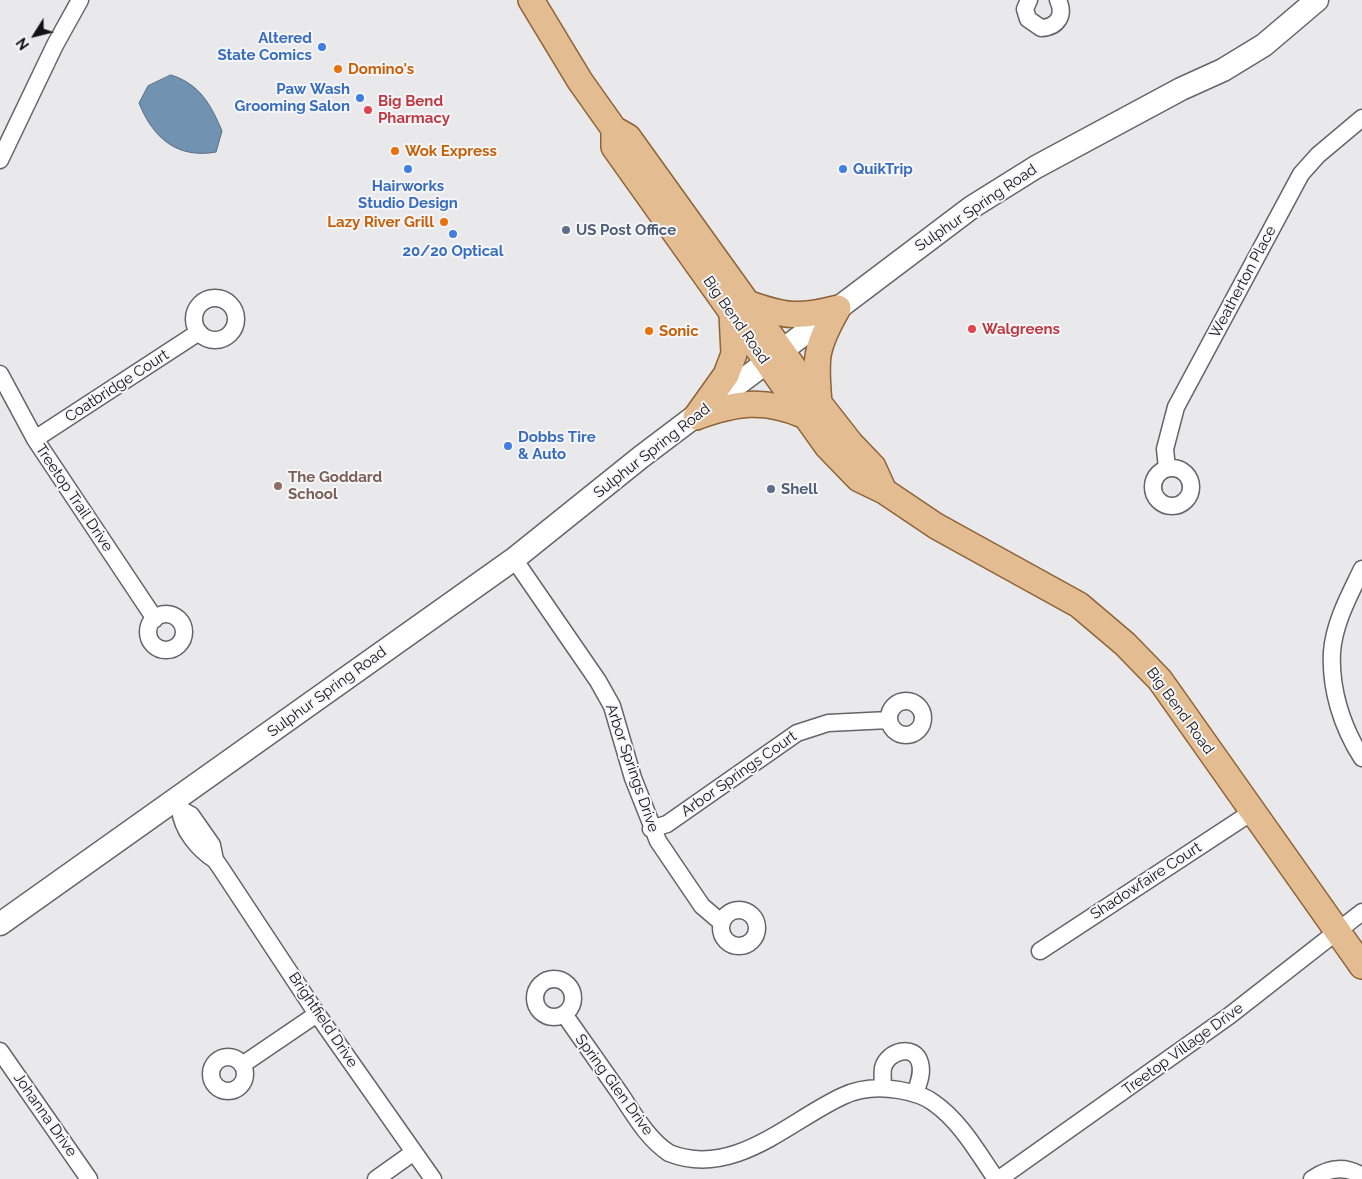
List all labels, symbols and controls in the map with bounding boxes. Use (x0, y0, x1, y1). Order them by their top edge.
north arrow (10, 10, 60, 60)
place label: Altered State Comics (217, 29, 312, 64)
text: N (13, 35, 32, 53)
marker: Altered State Comics (316, 41, 328, 53)
place label: Domino's (348, 60, 414, 78)
marker: Domino's (332, 63, 344, 75)
place label: Paw Wash Grooming Salon (235, 80, 350, 115)
marker: Paw Wash Grooming Salon (354, 92, 366, 104)
place label: Big Bend Pharmacy (378, 92, 450, 127)
marker: Big Bend Pharmacy (362, 104, 374, 116)
place label: Wok Express (405, 142, 497, 160)
marker: Wok Express (389, 145, 401, 157)
place label: QuikTrip (853, 160, 913, 178)
street label: Sulphur Spring Road (912, 161, 1040, 255)
marker: Hairworks Studio Design (402, 163, 414, 175)
marker: QuikTrip (837, 163, 849, 175)
place label: Hairworks Studio Design (358, 177, 458, 212)
place label: Lazy River Grill (327, 213, 434, 231)
marker: Lazy River Grill (438, 216, 450, 228)
place label: US Post Office (576, 221, 676, 239)
street label: Weatherton Place (1206, 223, 1280, 341)
marker: US Post Office (560, 224, 572, 236)
marker: 20/20 Optical (447, 228, 459, 240)
place label: 20/20 Optical (403, 242, 503, 260)
street label: Big Bend Road (699, 273, 773, 367)
place label: Walgreens (982, 320, 1060, 338)
place label: Sonic (659, 322, 699, 340)
marker: Walgreens (966, 323, 978, 335)
marker: Sonic (643, 325, 655, 337)
street label: Coatbridge Court (62, 346, 172, 426)
street label: Sulphur Spring Road (590, 400, 714, 502)
place label: Dobbs Tire & Auto (518, 428, 596, 463)
marker: Dobbs Tire & Auto (502, 440, 514, 452)
street label: Treetop Trail Drive (31, 441, 117, 555)
place label: The Goddard School (288, 468, 382, 503)
marker: The Goddard School (272, 480, 284, 492)
place label: Shell (781, 480, 818, 498)
marker: Shell (765, 483, 777, 495)
street label: Sulphur Spring Road (264, 643, 390, 741)
street label: Big Bend Road (1142, 664, 1218, 758)
street label: Arbor Springs Drive (602, 702, 662, 834)
street label: Arbor Springs Court (678, 727, 800, 821)
street label: Shadowfaire Court (1087, 838, 1205, 924)
street label: Brightfield Drive (285, 969, 361, 1071)
street label: Treetop Village Drive (1119, 999, 1247, 1099)
street label: Spring Glen Drive (571, 1031, 657, 1139)
street label: Johanna Drive (9, 1070, 81, 1160)

